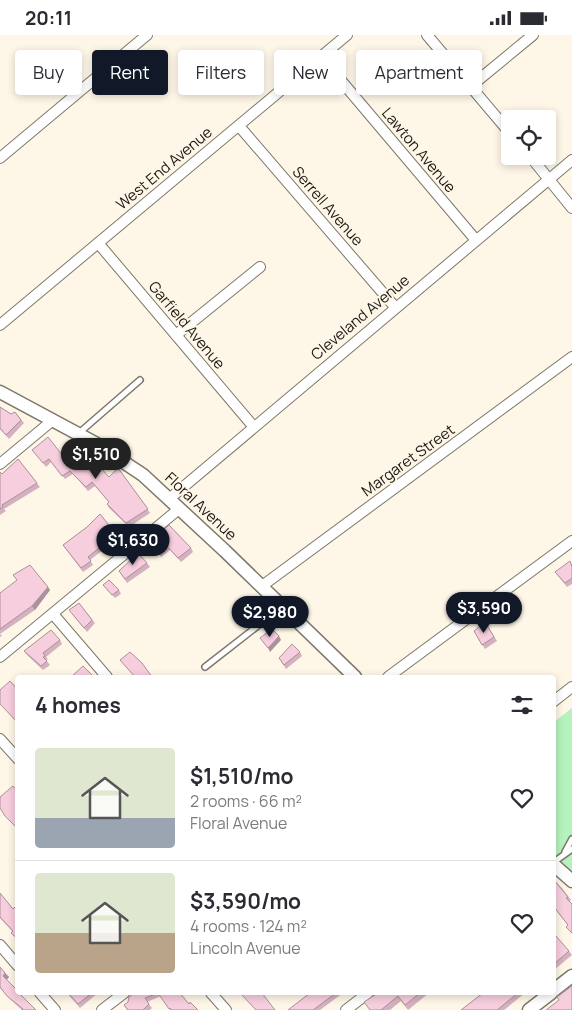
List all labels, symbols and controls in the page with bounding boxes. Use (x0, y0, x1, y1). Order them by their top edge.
text: 20:11 (25, 5, 72, 31)
chip: Buy (15, 50, 82, 95)
chip: Rent (92, 50, 168, 95)
chip: Filters (178, 50, 264, 95)
chip: New (274, 50, 346, 95)
chip: Apartment (356, 50, 482, 95)
street label: Lawton Avenue (377, 103, 461, 197)
map controls (501, 110, 556, 165)
button: locate (501, 110, 556, 165)
street label: West End Avenue (112, 121, 217, 214)
street label: Serrell Avenue (288, 162, 368, 250)
street label: Cleveland Avenue (306, 269, 414, 364)
street label: Garfield Avenue (144, 277, 230, 374)
street label: Margaret Street (357, 419, 459, 501)
pin: $1,510 (55, 437, 137, 480)
text: $1,510 (72, 443, 120, 465)
street label: Floral Avenue (160, 467, 242, 545)
pin: $1,630 (92, 523, 174, 566)
text: $1,630 (107, 529, 159, 551)
pin: $3,590 (443, 591, 525, 634)
pin: $2,980 (229, 595, 311, 638)
text: $3,590 (457, 597, 511, 619)
text: $2,980 (243, 601, 297, 623)
text: 4 homes (35, 691, 121, 719)
icon: filters (508, 691, 536, 719)
text: $1,510/mo (190, 762, 293, 790)
icon: home (75, 768, 135, 828)
icon: heart (508, 784, 536, 812)
text: 2 rooms · 66 m² (190, 790, 302, 812)
text: Floral Avenue (190, 812, 287, 834)
text: $3,590/mo (190, 887, 301, 915)
icon: home (75, 893, 135, 953)
icon: heart (508, 909, 536, 937)
text: 4 rooms · 124 m² (190, 915, 307, 937)
text: Lincoln Avenue (190, 937, 301, 959)

